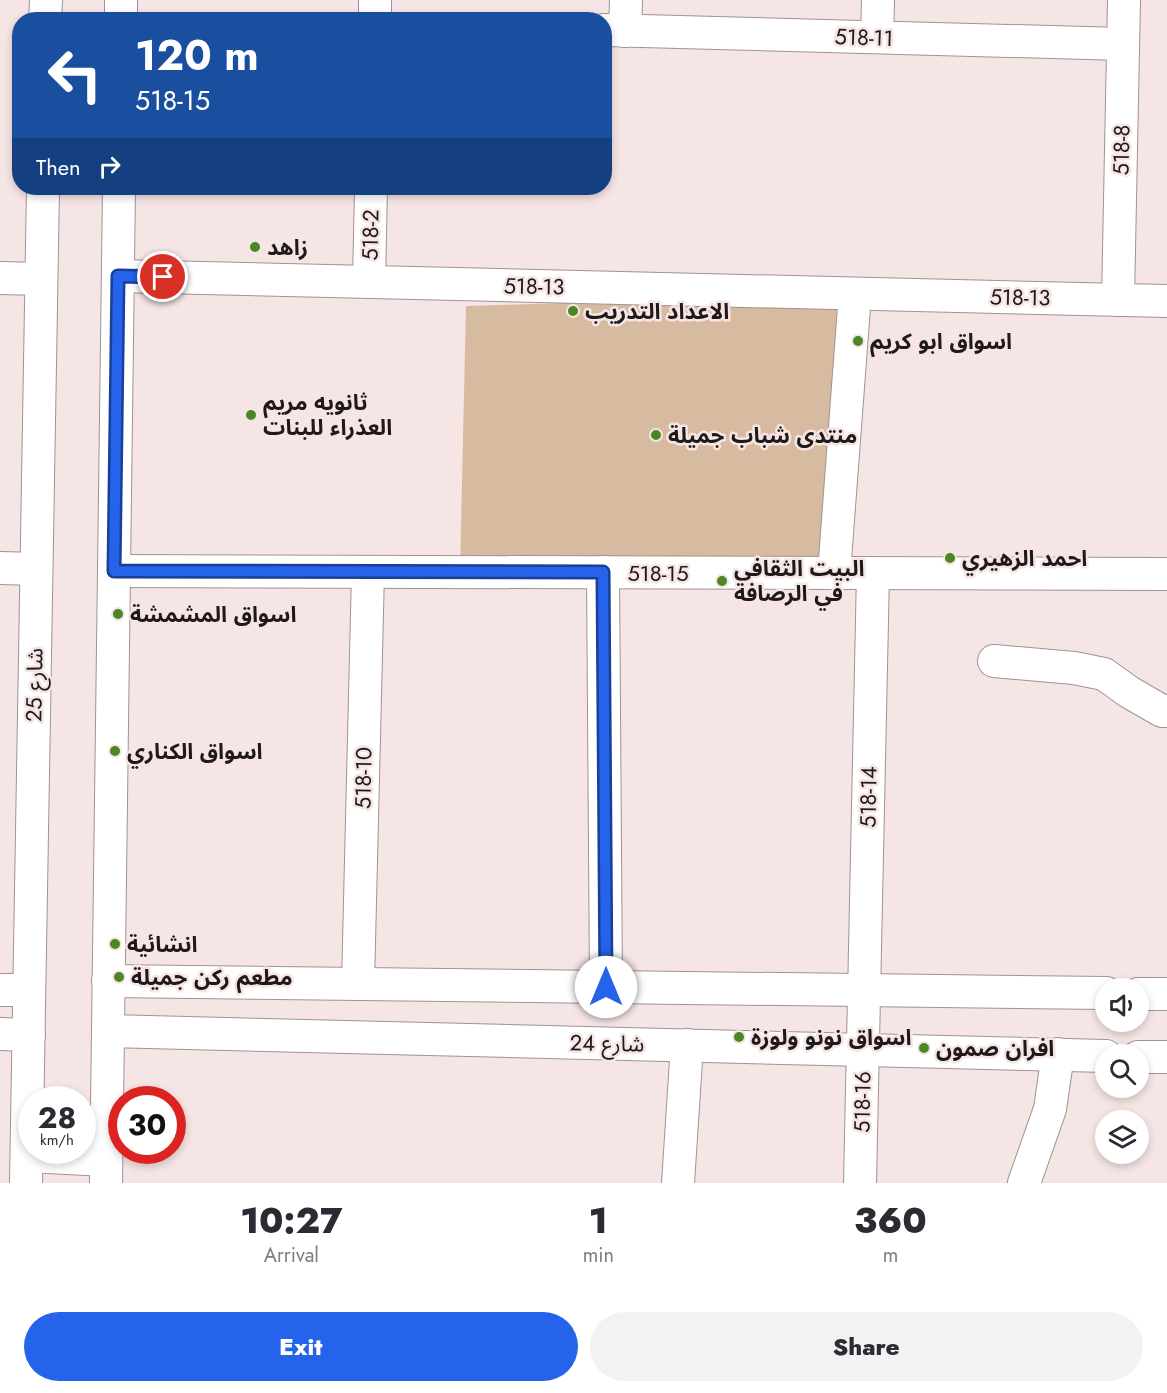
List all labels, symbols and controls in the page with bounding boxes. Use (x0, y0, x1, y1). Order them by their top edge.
street label: 518-11 (834, 20, 894, 54)
text: 120 m (135, 25, 259, 86)
icon: left (36, 36, 114, 114)
text: 518-15 (135, 81, 210, 120)
street label: 518-8 (1105, 124, 1137, 176)
icon: right (93, 150, 126, 183)
text: Then (36, 151, 81, 183)
street label: 518-2 (354, 209, 386, 261)
place label: زاهد (267, 231, 308, 263)
marker: زاهد (248, 240, 262, 254)
pin (137, 251, 188, 302)
icon: arrive (146, 260, 179, 293)
street label: 518-13 (503, 269, 565, 303)
street label: 518-13 (989, 280, 1051, 314)
place label: الاعداد التدريب (585, 295, 729, 327)
marker: الاعداد التدريب (566, 304, 580, 318)
place label: اسواق ابو كريم (870, 325, 1012, 358)
marker: اسواق ابو كريم (851, 334, 865, 348)
place label: ثانويه مريم العذراء للبنات (263, 386, 392, 443)
marker: ثانويه مريم العذراء للبنات (244, 408, 258, 422)
place label: منتدى شباب جميلة (668, 419, 857, 451)
marker: منتدى شباب جميلة (649, 428, 663, 442)
place label: احمد الزهيري (962, 542, 1087, 576)
marker: احمد الزهيري (943, 551, 957, 565)
place label: البيت الثقافي في الرصافة (734, 552, 865, 611)
street label: 518-15 (627, 557, 689, 589)
marker: البيت الثقافي في الرصافة (715, 574, 729, 588)
place label: اسواق المشمشة (130, 598, 296, 630)
marker: اسواق المشمشة (111, 607, 125, 621)
street label: شارع 25 (17, 648, 52, 723)
place label: اسواق الكناري (127, 735, 263, 769)
marker: اسواق الكناري (108, 744, 122, 758)
street label: 518-10 (346, 747, 380, 809)
street label: 518-14 (851, 766, 885, 828)
place label: انشائية (127, 928, 198, 960)
marker: انشائية (108, 937, 122, 951)
position arrow (574, 955, 638, 1019)
place label: مطعم ركن جميلة (131, 961, 293, 994)
marker: مطعم ركن جميلة (112, 970, 126, 984)
map controls (1095, 978, 1149, 1164)
button: sound (1095, 978, 1149, 1032)
place label: اسواق نونو ولوزة (751, 1021, 911, 1053)
street label: شارع 24 (569, 1026, 645, 1061)
marker: اسواق نونو ولوزة (732, 1030, 746, 1044)
place label: افران صمون (936, 1032, 1054, 1064)
marker: افران صمون (917, 1041, 931, 1055)
button: search (1095, 1044, 1149, 1098)
street label: 518-16 (845, 1071, 879, 1133)
speed limit sign: 30 (108, 1086, 186, 1164)
text: 28 (38, 1096, 76, 1139)
button: layers (1095, 1110, 1149, 1164)
text: km/h (40, 1129, 74, 1151)
text: 10:27 (240, 1194, 343, 1246)
text: 1 (589, 1194, 608, 1246)
text: 360 (854, 1194, 927, 1246)
text: Arrival (264, 1241, 319, 1270)
text: min (583, 1241, 614, 1270)
text: m (883, 1241, 898, 1270)
button: Exit (24, 1312, 578, 1381)
button: Share (590, 1312, 1143, 1381)

